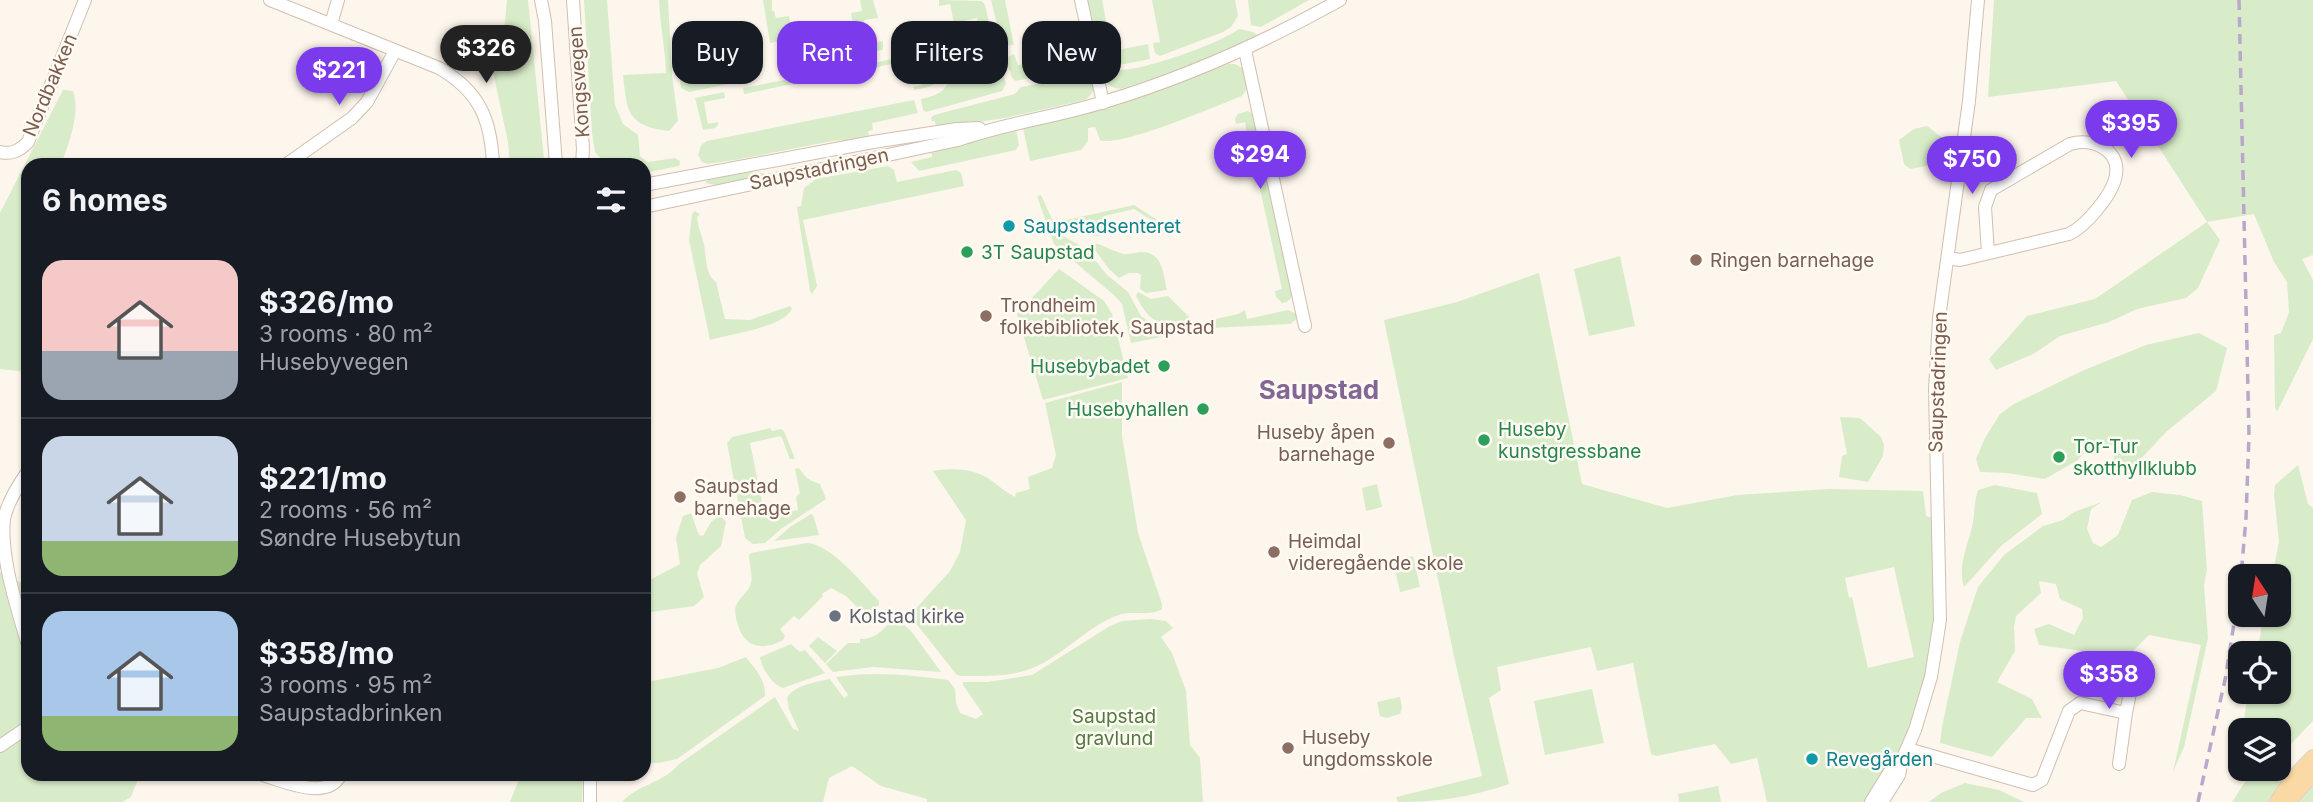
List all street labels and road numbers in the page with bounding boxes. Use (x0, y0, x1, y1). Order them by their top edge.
street label: Kongsvegen (564, 26, 594, 138)
street label: Nordbakken (18, 30, 82, 140)
street label: Saupstadringen (747, 143, 891, 195)
street label: Saupstadringen (1924, 311, 1952, 453)

